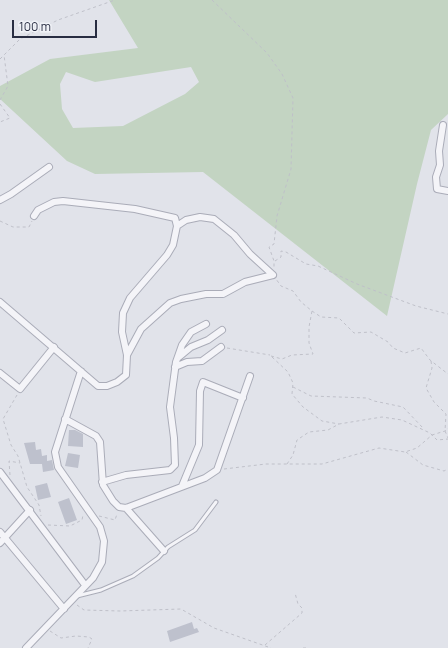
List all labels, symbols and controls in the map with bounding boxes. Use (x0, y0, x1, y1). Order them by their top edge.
scale bar (14, 12, 99, 38)
text: 100 m (19, 18, 51, 35)

